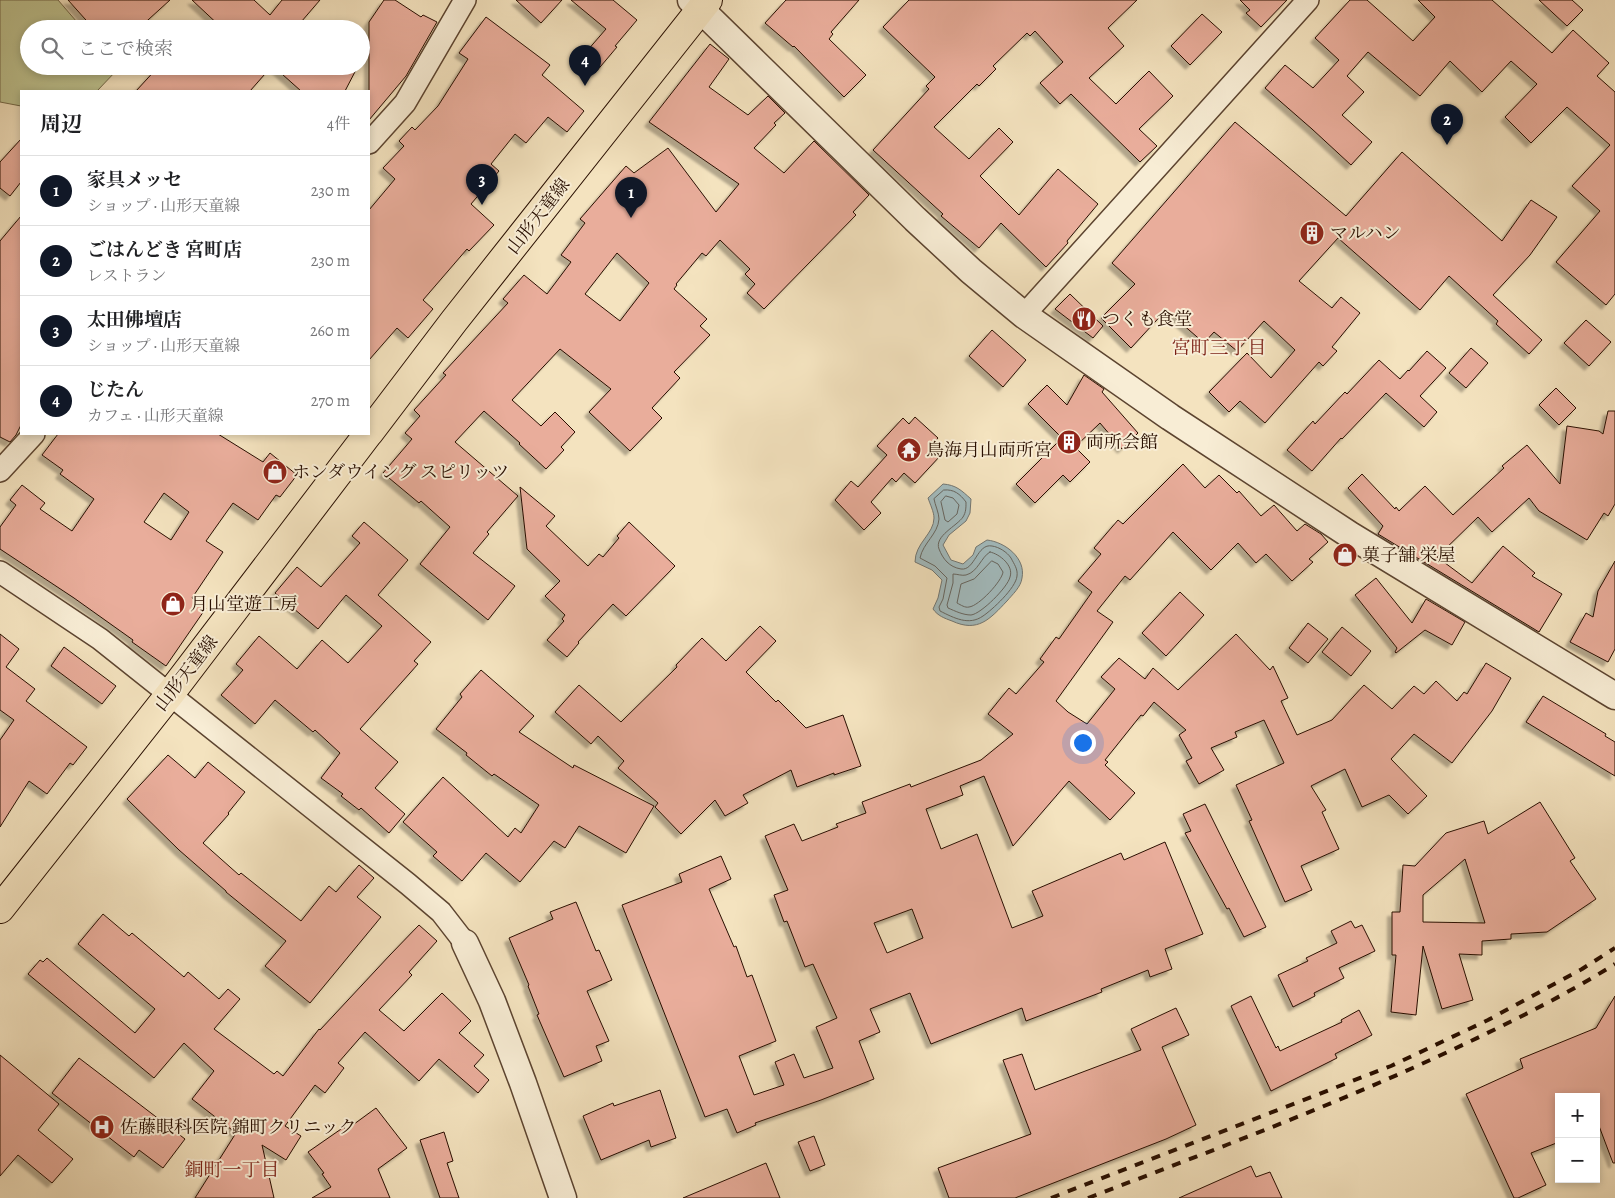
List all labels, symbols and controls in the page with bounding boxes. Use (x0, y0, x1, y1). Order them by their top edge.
search box (20, 20, 370, 75)
icon: search (38, 34, 66, 62)
text: ここで検索 (78, 36, 173, 62)
pin: 4 (569, 45, 601, 86)
pin: 2 (1431, 104, 1463, 145)
text: 周辺 (40, 110, 82, 138)
text: 4件 (327, 113, 350, 135)
pin: 3 (466, 164, 498, 205)
text: 家具メッセ (87, 167, 182, 193)
street label: 山形天童線 (501, 173, 575, 259)
pin: 1 (615, 177, 647, 218)
text: 1 (53, 180, 59, 202)
text: 230 m (311, 180, 350, 202)
text: ショップ · 山形天童線 (87, 195, 240, 217)
building icon: マルハン (1299, 220, 1325, 246)
place label: マルハン (1330, 221, 1401, 245)
text: ごはんどき 宮町店 (87, 237, 242, 263)
text: 2 (52, 250, 60, 272)
text: 230 m (311, 250, 350, 272)
text: レストラン (87, 265, 167, 287)
restaurant icon: つくも食堂 (1071, 306, 1097, 332)
text: 太田佛壇店 (87, 307, 182, 333)
place label: つくも食堂 (1102, 307, 1192, 331)
text: 3 (53, 320, 59, 342)
text: 260 m (310, 320, 350, 342)
text: ショップ · 山形天童線 (87, 335, 240, 357)
district label: 宮町三丁目 (1171, 335, 1267, 361)
text: じたん (87, 377, 144, 403)
text: 4 (52, 390, 60, 412)
text: 270 m (311, 390, 350, 412)
text: カフェ · 山形天童線 (87, 405, 224, 427)
building icon: 両所会館 (1056, 429, 1082, 455)
place label: 両所会館 (1086, 430, 1158, 454)
temple icon: 鳥海月山両所宮 (896, 437, 922, 463)
place label: 鳥海月山両所宮 (926, 438, 1052, 462)
shop icon: ホンダウイング スピリッツ (262, 459, 288, 485)
place label: ホンダウイング スピリッツ (292, 460, 509, 484)
shop icon: 菓子舗 栄屋 (1332, 542, 1358, 568)
place label: 菓子舗 栄屋 (1362, 543, 1456, 567)
shop icon: 月山堂遊工房 (160, 591, 186, 617)
place label: 月山堂遊工房 (190, 592, 298, 616)
street label: 山形天童線 (149, 630, 223, 716)
your location (1070, 730, 1096, 756)
map controls (1555, 1093, 1600, 1183)
button: + (1555, 1093, 1600, 1138)
hospital icon: 佐藤眼科医院 錦町クリニック (89, 1114, 115, 1140)
place label: 佐藤眼科医院 錦町クリニック (120, 1115, 356, 1139)
button: − (1555, 1138, 1600, 1183)
district label: 銅町一丁目 (184, 1157, 280, 1183)

